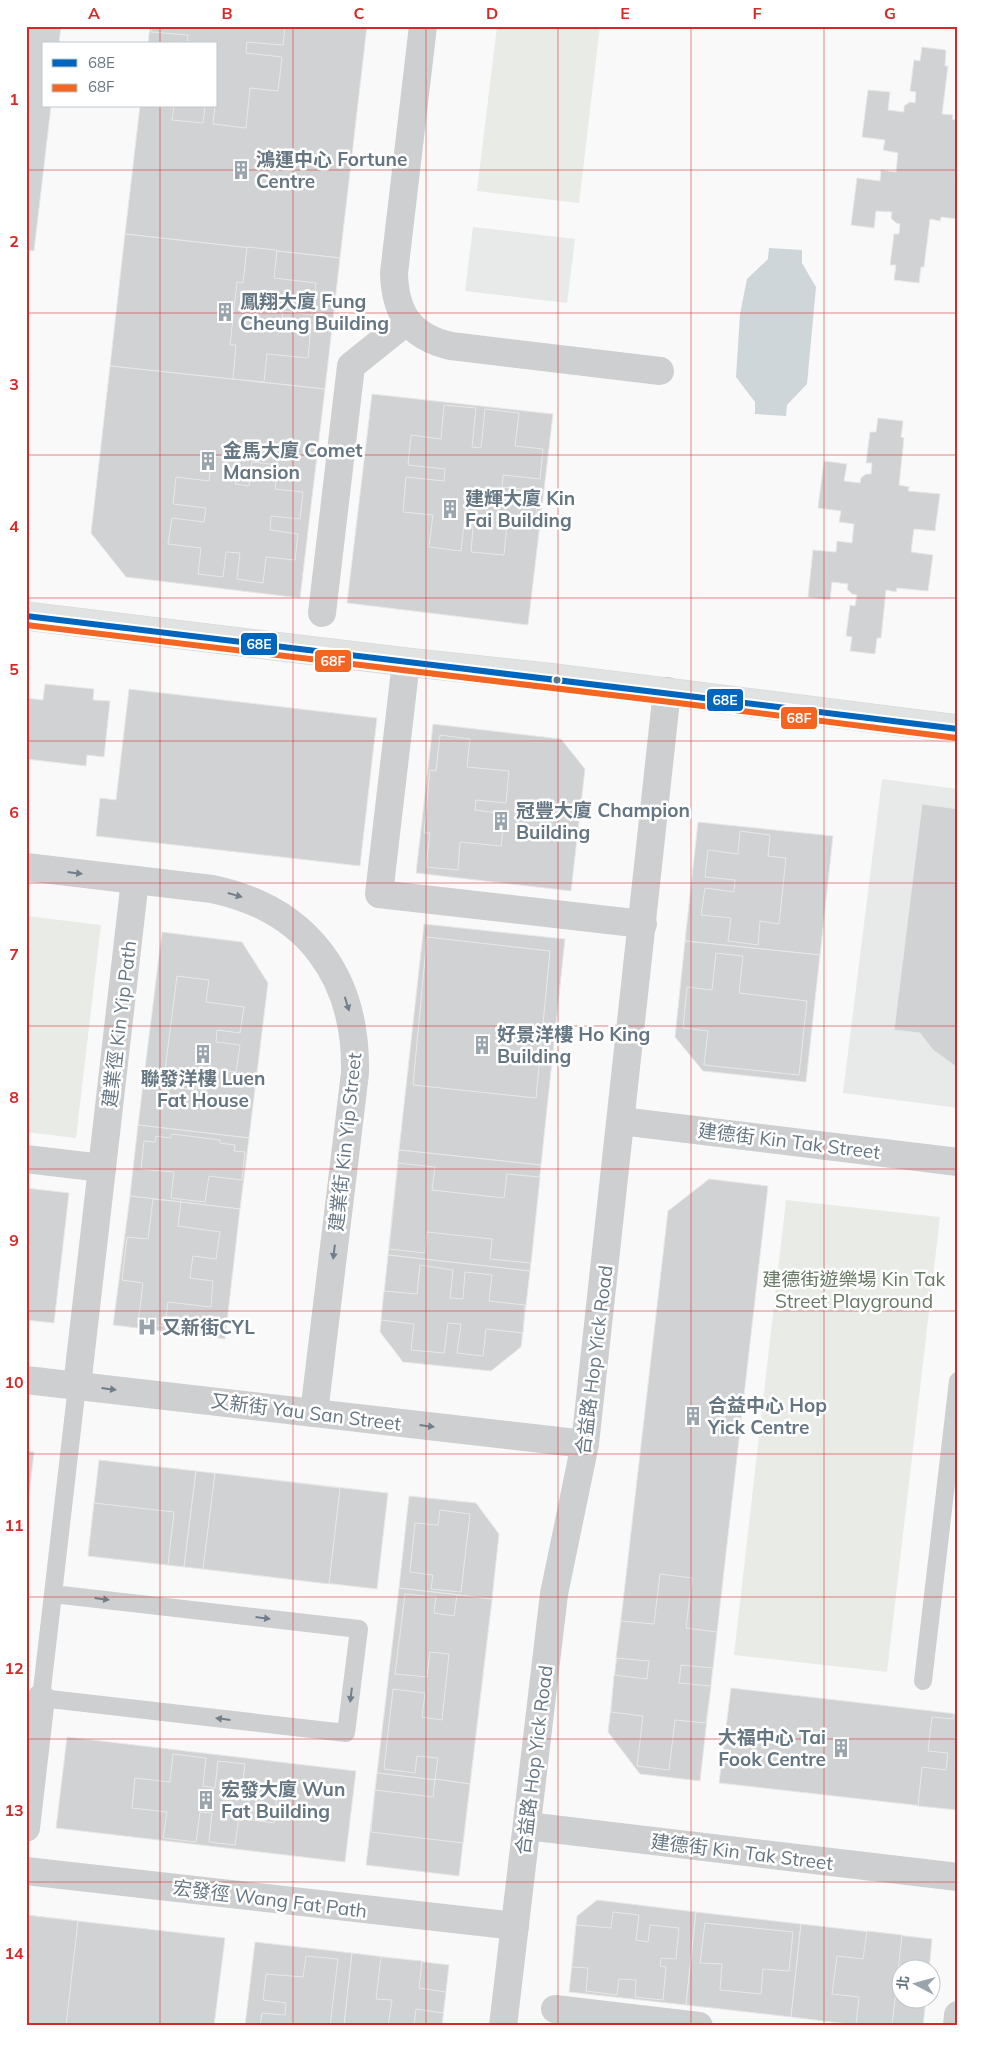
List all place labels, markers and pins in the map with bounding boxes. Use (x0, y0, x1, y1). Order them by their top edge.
place label: 鴻運中心 Fortune Centre (256, 147, 407, 193)
building icon: 鴻運中心 Fortune Centre (230, 159, 252, 181)
place label: 鳳翔大廈 Fung Cheung Building (240, 289, 389, 335)
building icon: 鳳翔大廈 Fung Cheung Building (214, 301, 236, 323)
place label: 金馬大廈 Comet Mansion (223, 438, 362, 484)
building icon: 金馬大廈 Comet Mansion (197, 450, 219, 472)
place label: 建輝大廈 Kin Fai Building (465, 486, 575, 532)
building icon: 建輝大廈 Kin Fai Building (439, 498, 461, 520)
unlabelled marker (552, 675, 562, 685)
place label: 冠豐大廈 Champion Building (516, 798, 690, 844)
building icon: 冠豐大廈 Champion Building (490, 810, 512, 832)
place label: 好景洋樓 Ho King Building (497, 1022, 650, 1068)
building icon: 好景洋樓 Ho King Building (471, 1034, 493, 1056)
building icon: 聯發洋樓 Luen Fat House (192, 1043, 214, 1065)
place label: 聯發洋樓 Luen Fat House (141, 1066, 265, 1112)
place label: 又新街CYL (162, 1315, 255, 1339)
hospital icon: 又新街CYL (136, 1316, 158, 1338)
place label: 合益中心 Hop Yick Centre (707, 1393, 827, 1439)
building icon: 合益中心 Hop Yick Centre (682, 1405, 704, 1427)
place label: 大福中心 Tai Fook Centre (718, 1725, 826, 1771)
building icon: 大福中心 Tai Fook Centre (830, 1737, 852, 1759)
place label: 宏發大廈 Wun Fat Building (221, 1777, 345, 1823)
building icon: 宏發大廈 Wun Fat Building (195, 1789, 217, 1811)

